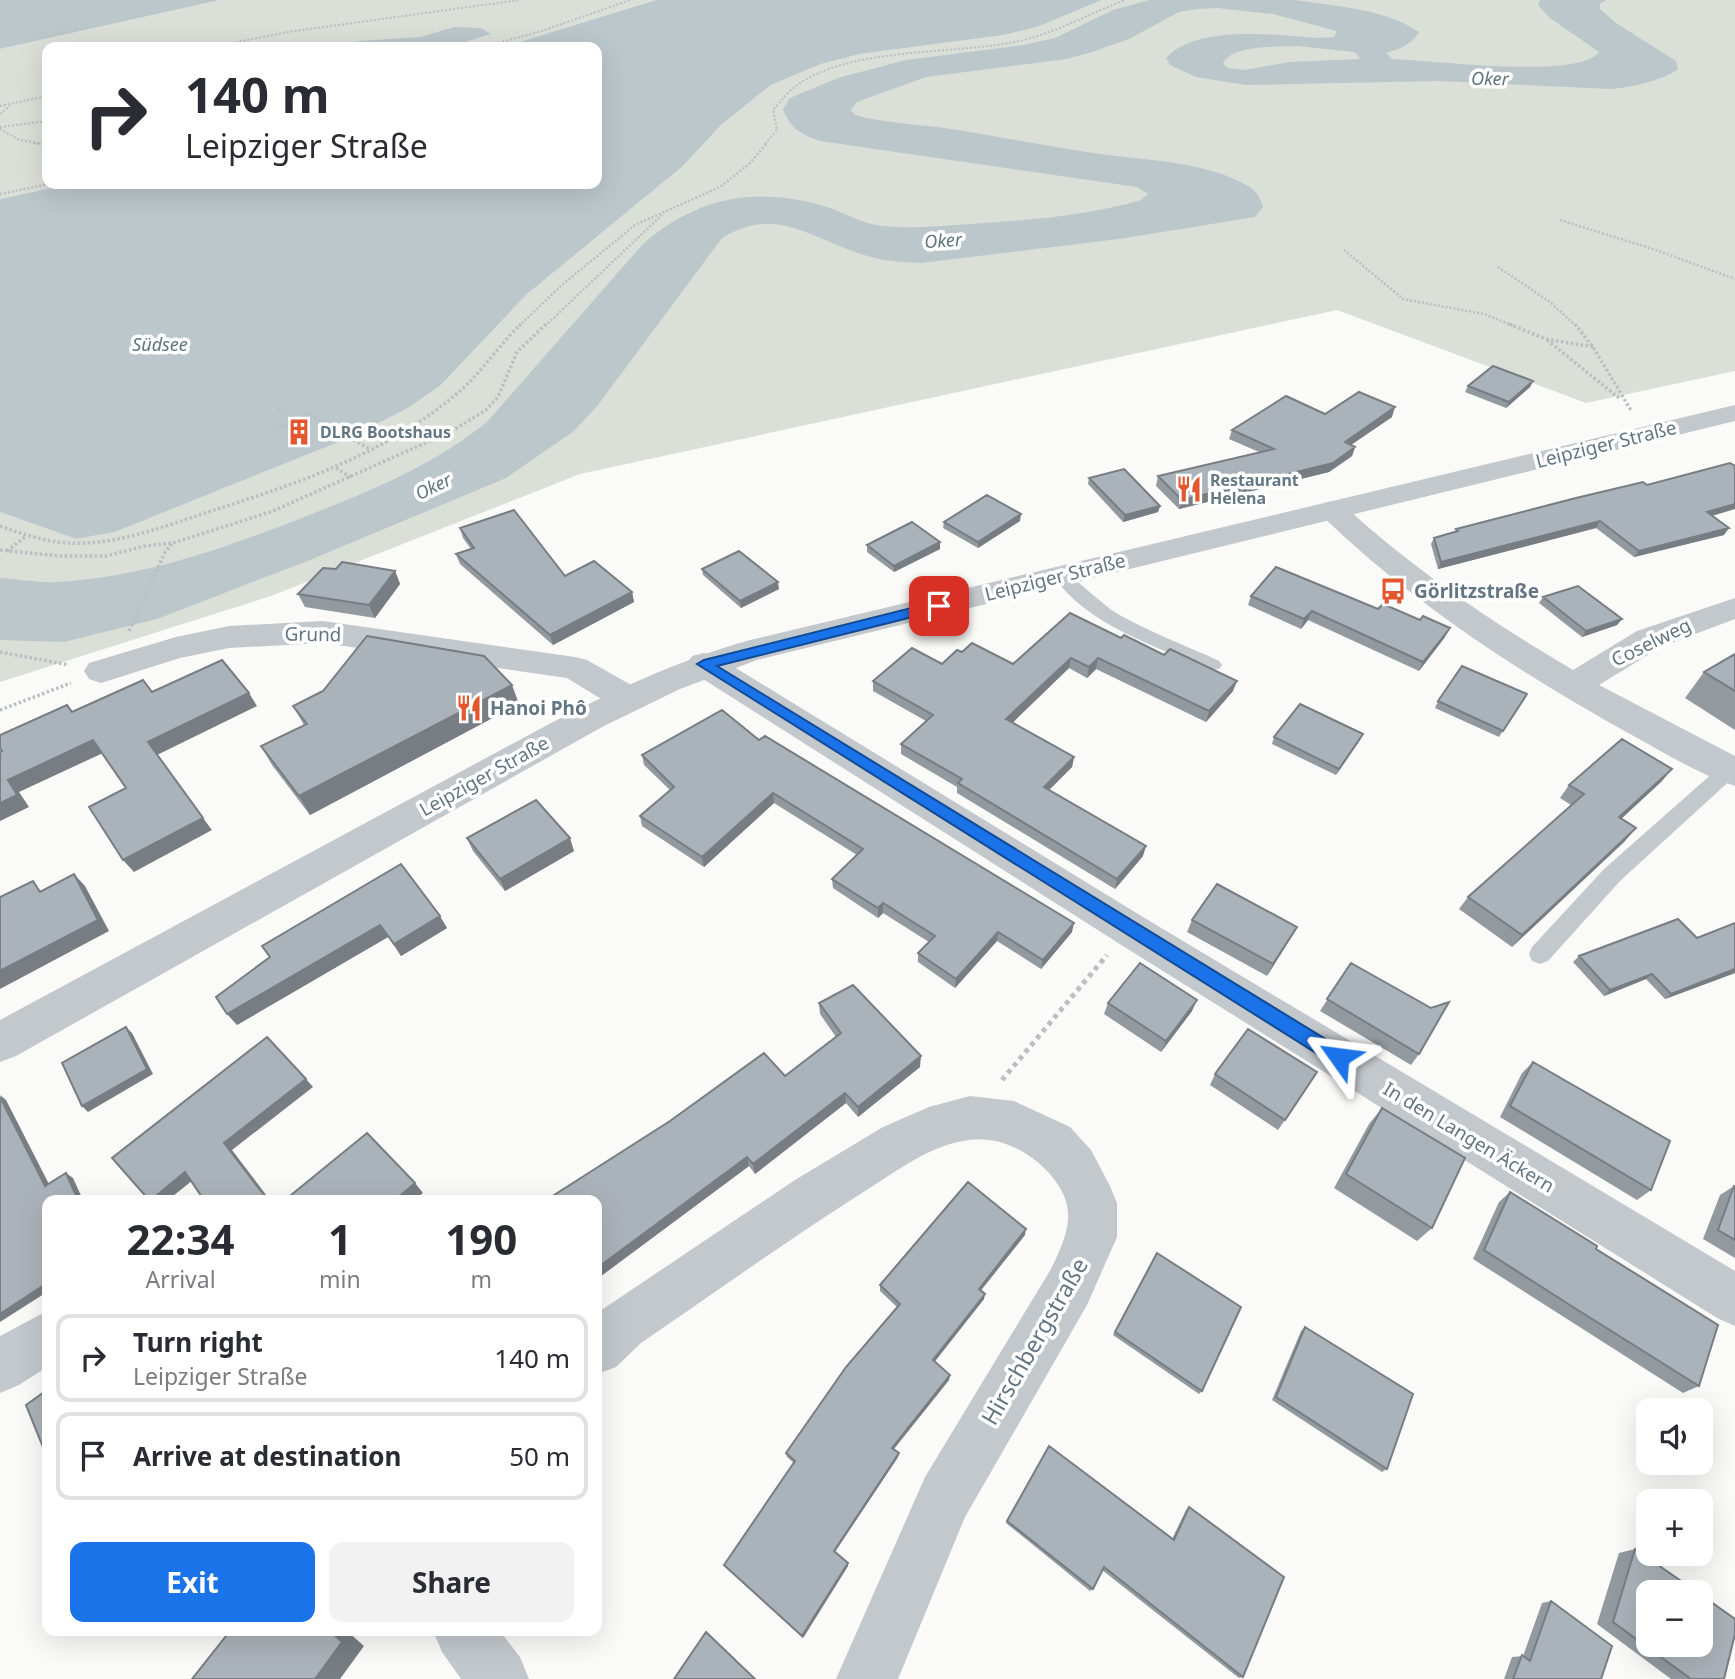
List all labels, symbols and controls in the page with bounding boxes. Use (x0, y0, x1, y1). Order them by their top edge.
text: 140 m (185, 61, 330, 127)
water label: Oker (1471, 66, 1510, 90)
icon: right (70, 70, 161, 161)
text: Leipziger Straße (185, 124, 428, 167)
water label: Oker (923, 227, 963, 253)
water label: Südsee (132, 332, 188, 356)
street label: Leipziger Straße (1533, 414, 1679, 474)
building icon: DLRG Bootshaus (284, 417, 314, 447)
place label: DLRG Bootshaus (320, 421, 451, 443)
water label: Oker (411, 467, 456, 505)
place label: Restaurant Helena (1210, 469, 1299, 509)
restaurant icon: Restaurant Helena (1174, 474, 1204, 504)
street label: Leipziger Straße (982, 547, 1128, 607)
pin (909, 576, 969, 636)
bus stop icon: Görlitzstraße (1378, 576, 1408, 606)
place label: Görlitzstraße (1414, 578, 1539, 604)
icon: arrive (920, 587, 958, 625)
street label: Coselweg (1607, 612, 1695, 672)
street label: Grund (284, 621, 342, 647)
restaurant icon: Hanoi Phô (454, 693, 484, 723)
place label: Hanoi Phô (490, 695, 587, 721)
street label: Leipziger Straße (415, 730, 553, 822)
position arrow (1302, 1020, 1376, 1094)
street label: In den Langen Äckern (1379, 1076, 1559, 1198)
text: 22:34 (127, 1210, 234, 1267)
text: 1 (328, 1210, 352, 1267)
text: 190 (445, 1210, 517, 1267)
street label: Hirschbergstraße (973, 1252, 1095, 1430)
text: Arrival (145, 1263, 216, 1295)
text: min (319, 1263, 361, 1295)
text: m (471, 1263, 492, 1295)
text: Turn right (133, 1324, 263, 1360)
icon: right (74, 1339, 112, 1377)
text: 140 m (494, 1340, 570, 1376)
text: Leipziger Straße (133, 1360, 308, 1392)
map controls (1636, 1398, 1713, 1657)
button: sound (1636, 1398, 1713, 1475)
icon: arrive (74, 1437, 112, 1475)
text: Arrive at destination (133, 1438, 402, 1474)
text: 50 m (509, 1438, 570, 1474)
button: + (1636, 1489, 1713, 1566)
button: Exit (70, 1542, 315, 1622)
button: Share (329, 1542, 574, 1622)
button: − (1636, 1580, 1713, 1657)

